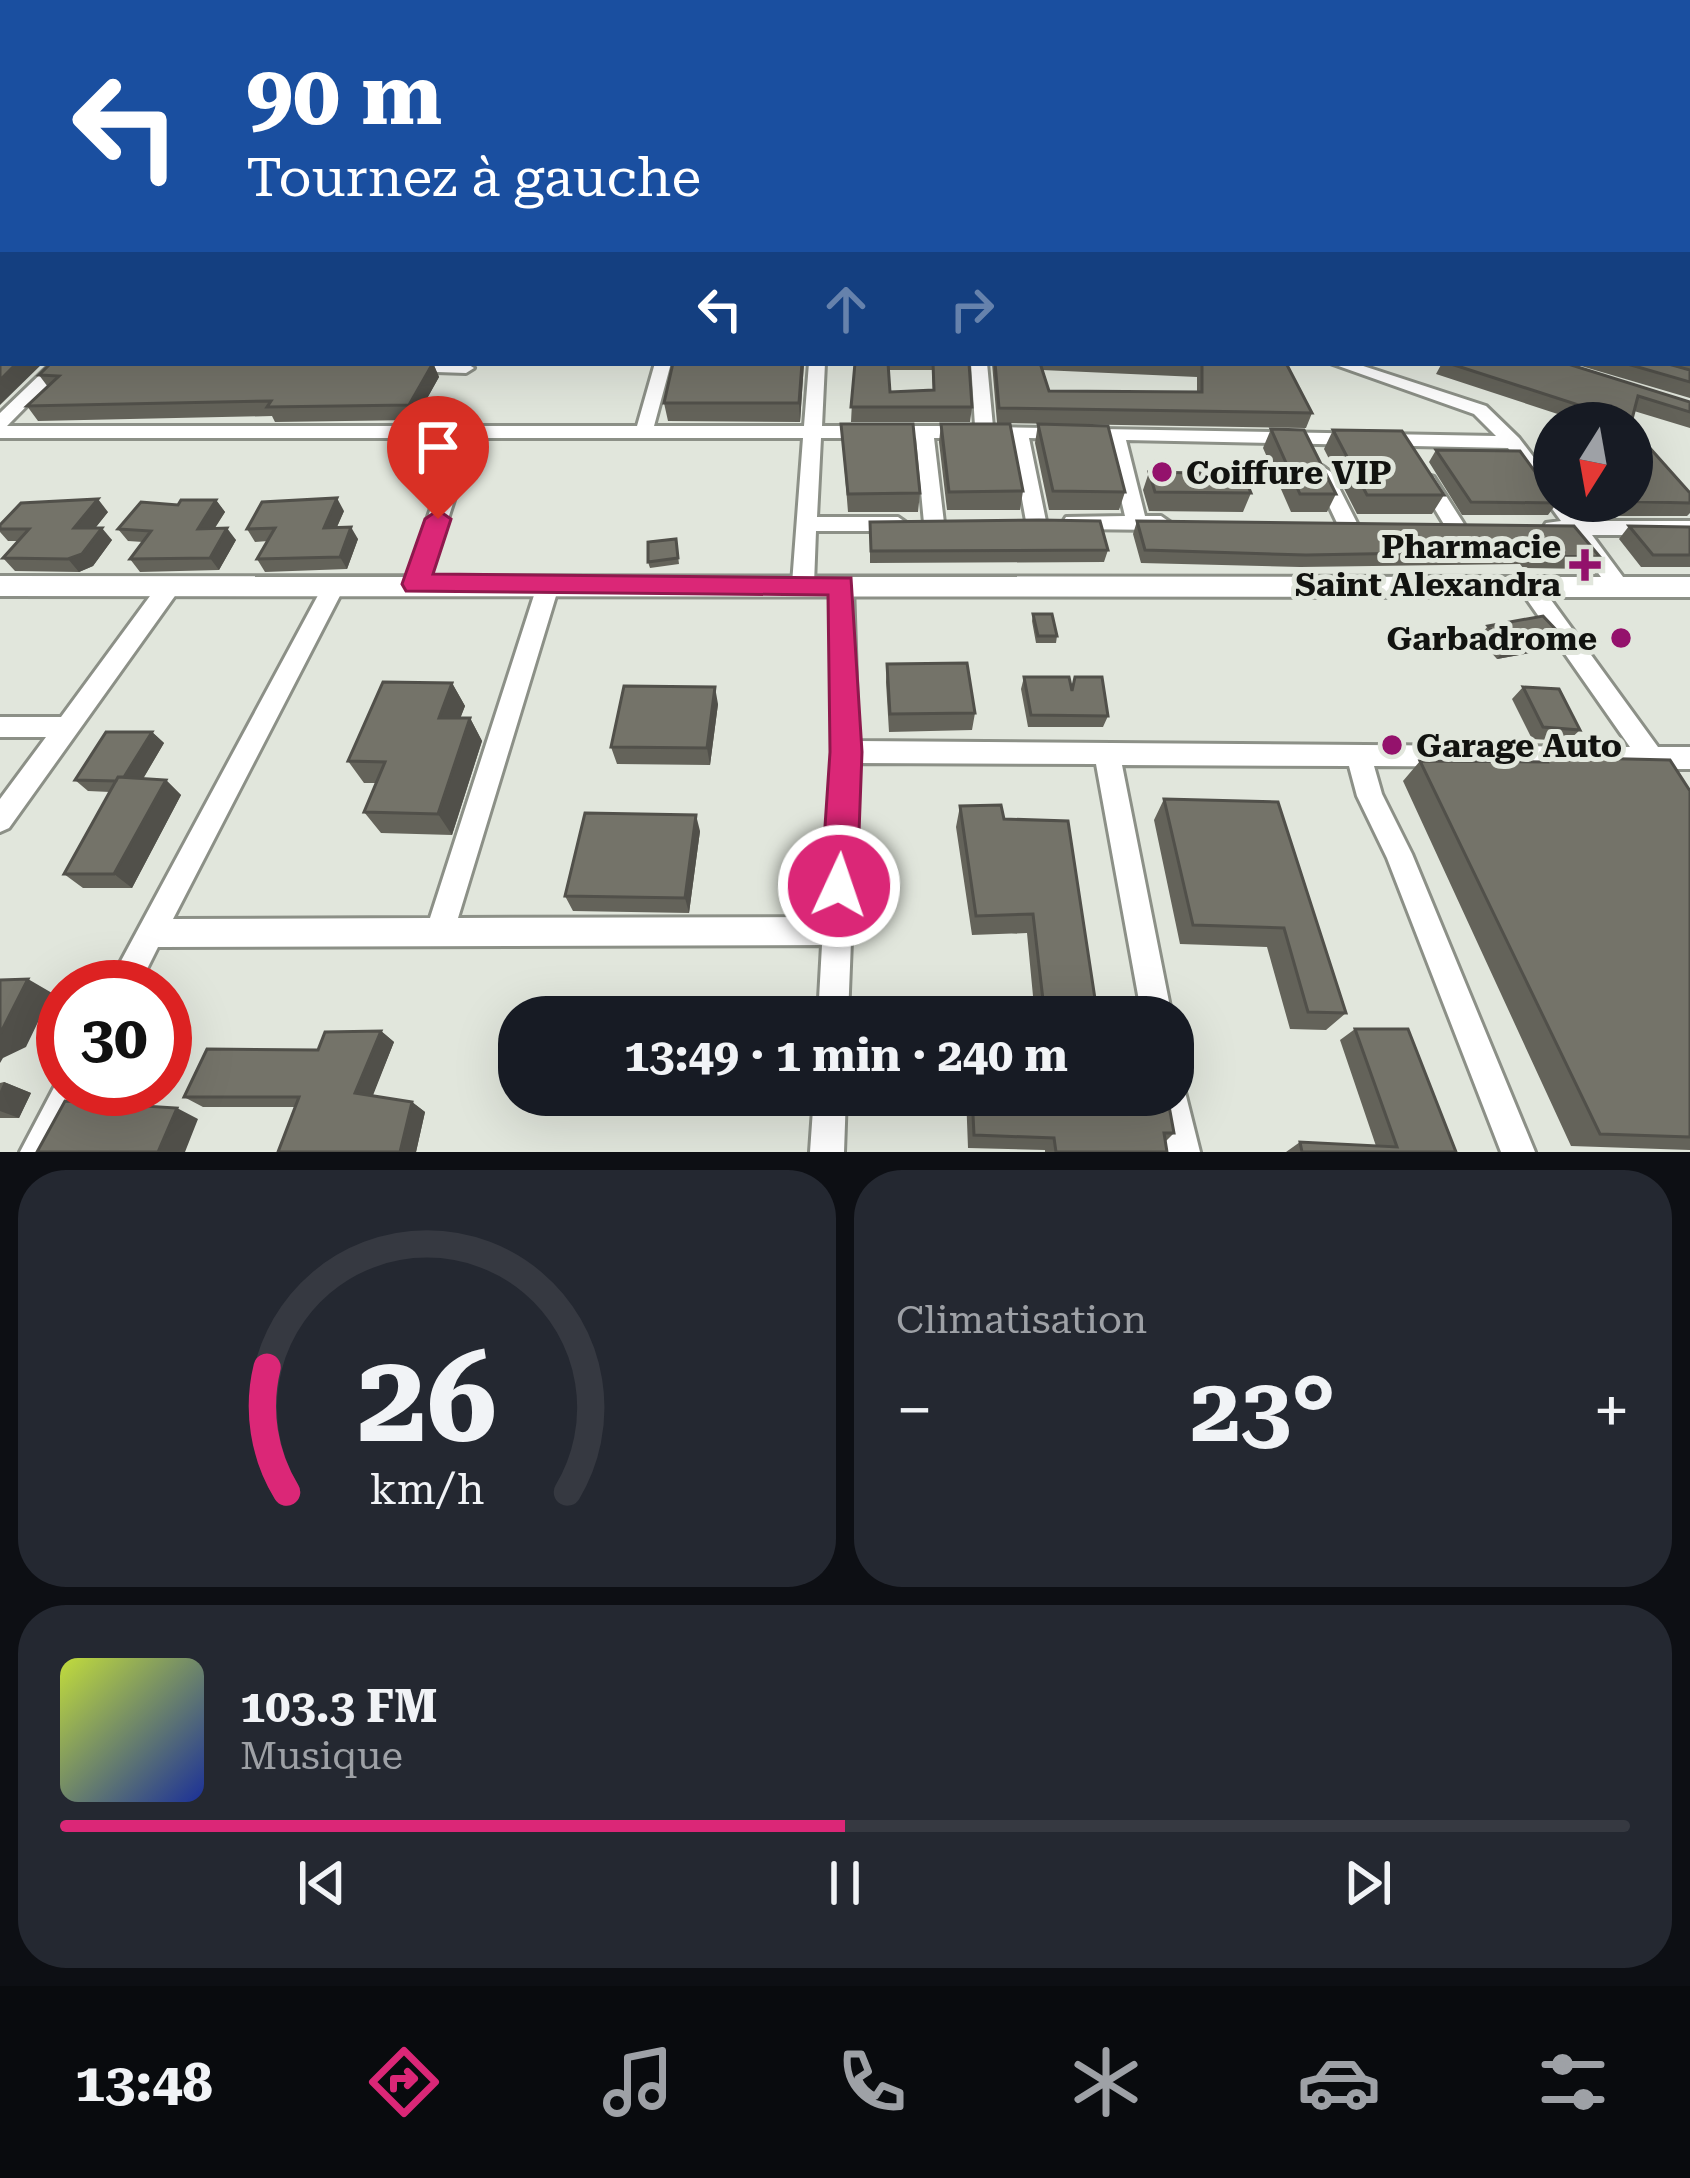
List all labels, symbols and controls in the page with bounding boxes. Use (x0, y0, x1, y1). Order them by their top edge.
text: 90 m (246, 46, 442, 144)
icon: left (48, 48, 204, 204)
text: Tournez à gauche (246, 146, 701, 209)
icon: left (687, 276, 753, 342)
icon: ahead (813, 276, 879, 342)
icon: right (939, 276, 1005, 342)
pin (387, 396, 489, 519)
north arrow (1533, 402, 1653, 522)
map controls (1533, 402, 1653, 522)
icon: arrive (405, 414, 471, 480)
place label: Coiffure VIP (1186, 453, 1391, 492)
marker: Coiffure VIP (1149, 459, 1175, 485)
place label: Pharmacie Saint Alexandra (1295, 527, 1562, 604)
marker: Pharmacie Saint Alexandra (1572, 552, 1598, 578)
place label: Garbadrome (1386, 619, 1597, 658)
marker: Garbadrome (1608, 625, 1634, 651)
place label: Garage Auto (1416, 726, 1622, 765)
marker: Garage Auto (1379, 732, 1405, 758)
position arrow (776, 823, 902, 949)
speed limit sign: 30 (36, 960, 192, 1116)
text: 13:49 · 1 min · 240 m (624, 1029, 1068, 1082)
text: Climatisation (896, 1297, 1147, 1343)
text: 26 (357, 1325, 497, 1471)
text: 23° (1190, 1358, 1336, 1463)
text: − (896, 1372, 933, 1449)
text: + (1593, 1372, 1630, 1449)
text: km/h (370, 1463, 484, 1513)
text: 103.3 FM (240, 1680, 438, 1733)
text: Musique (240, 1733, 403, 1779)
icon: previous (289, 1850, 355, 1916)
icon: pause (812, 1850, 878, 1916)
icon: next (1335, 1850, 1401, 1916)
icon: directions (362, 2040, 446, 2124)
icon: music (596, 2040, 680, 2124)
icon: phone (830, 2040, 914, 2124)
icon: climate (1064, 2040, 1148, 2124)
icon: car (1297, 2040, 1381, 2124)
icon: filters (1531, 2040, 1615, 2124)
text: 13:48 (75, 2051, 213, 2114)

